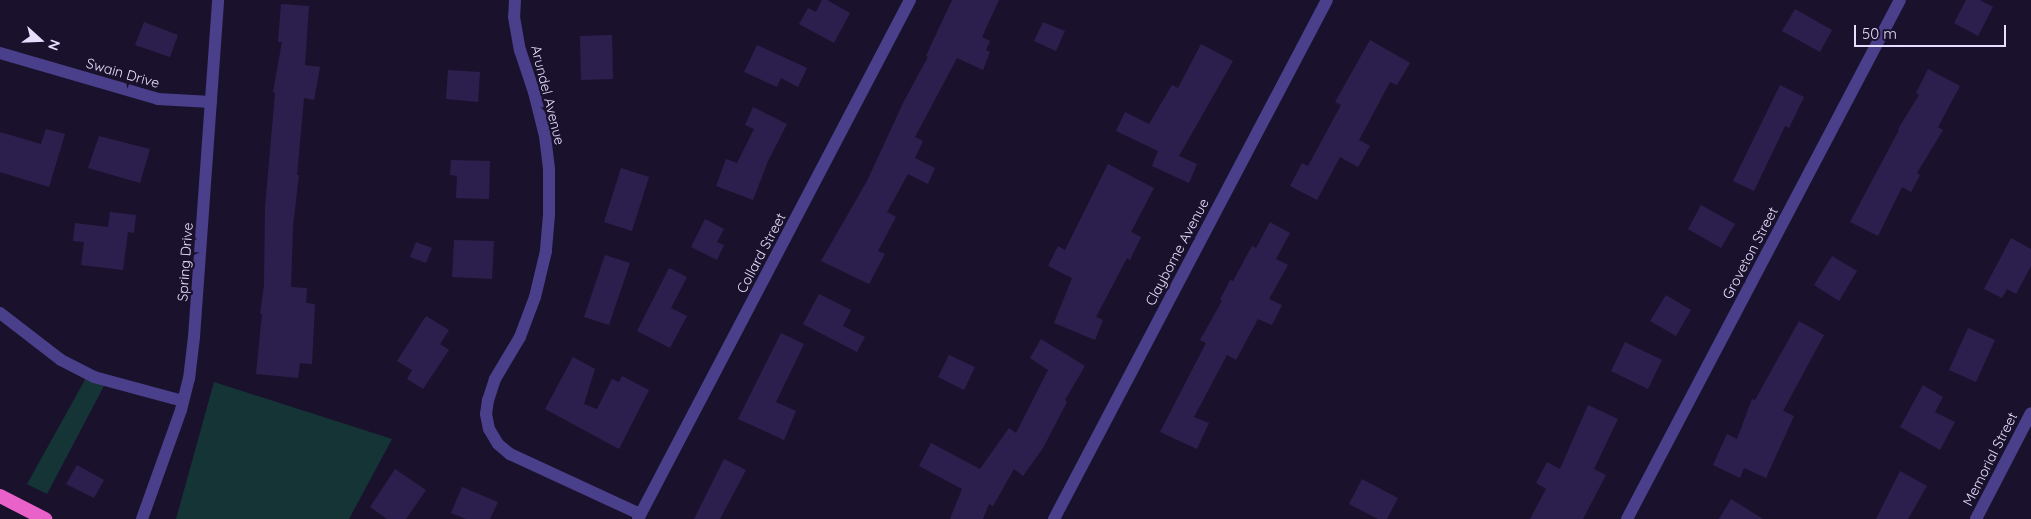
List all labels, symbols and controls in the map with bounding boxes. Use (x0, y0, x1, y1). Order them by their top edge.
north arrow (15, 15, 65, 65)
scale bar (1856, 15, 2008, 47)
text: 50 m (1862, 24, 1897, 43)
text: N (44, 37, 64, 53)
street label: Arundel Avenue (528, 44, 568, 146)
street label: Swain Drive (84, 55, 162, 91)
street label: Clayborne Avenue (1142, 196, 1212, 308)
street label: Groveton Street (1719, 204, 1781, 302)
street label: Collard Street (733, 210, 789, 296)
street label: Spring Drive (174, 222, 196, 302)
street label: Memorial Street (1959, 409, 2021, 509)

